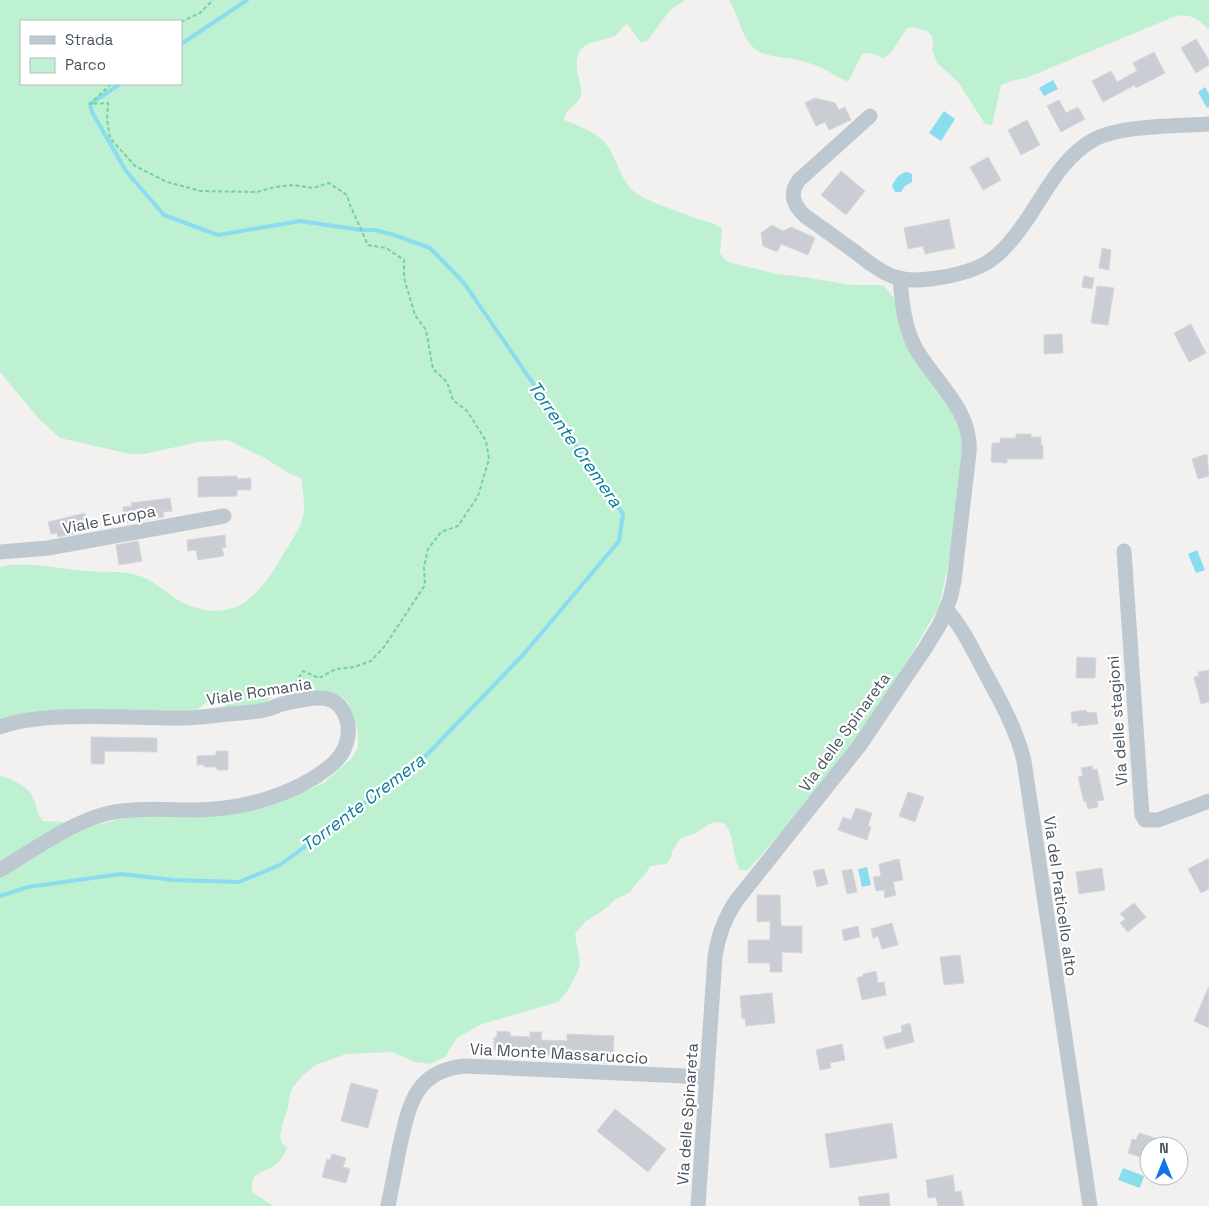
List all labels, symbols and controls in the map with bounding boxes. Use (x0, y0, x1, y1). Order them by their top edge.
legend (20, 20, 182, 85)
text: Strada (65, 30, 114, 49)
text: Parco (65, 55, 106, 74)
water label: Torrente Cremera (523, 376, 628, 512)
street label: Viale Europa (61, 500, 157, 539)
street label: Via delle stagioni (1102, 655, 1133, 787)
street label: Via delle Spinareta (794, 668, 895, 796)
street label: Viale Romania (205, 673, 313, 710)
water label: Torrente Cremera (296, 748, 430, 857)
street label: Via del Praticello alto (1039, 815, 1082, 977)
street label: Via Monte Massaruccio (469, 1038, 649, 1069)
street label: Via delle Spinareta (672, 1042, 703, 1186)
north arrow (1139, 1136, 1189, 1186)
text: N (1159, 1139, 1169, 1157)

